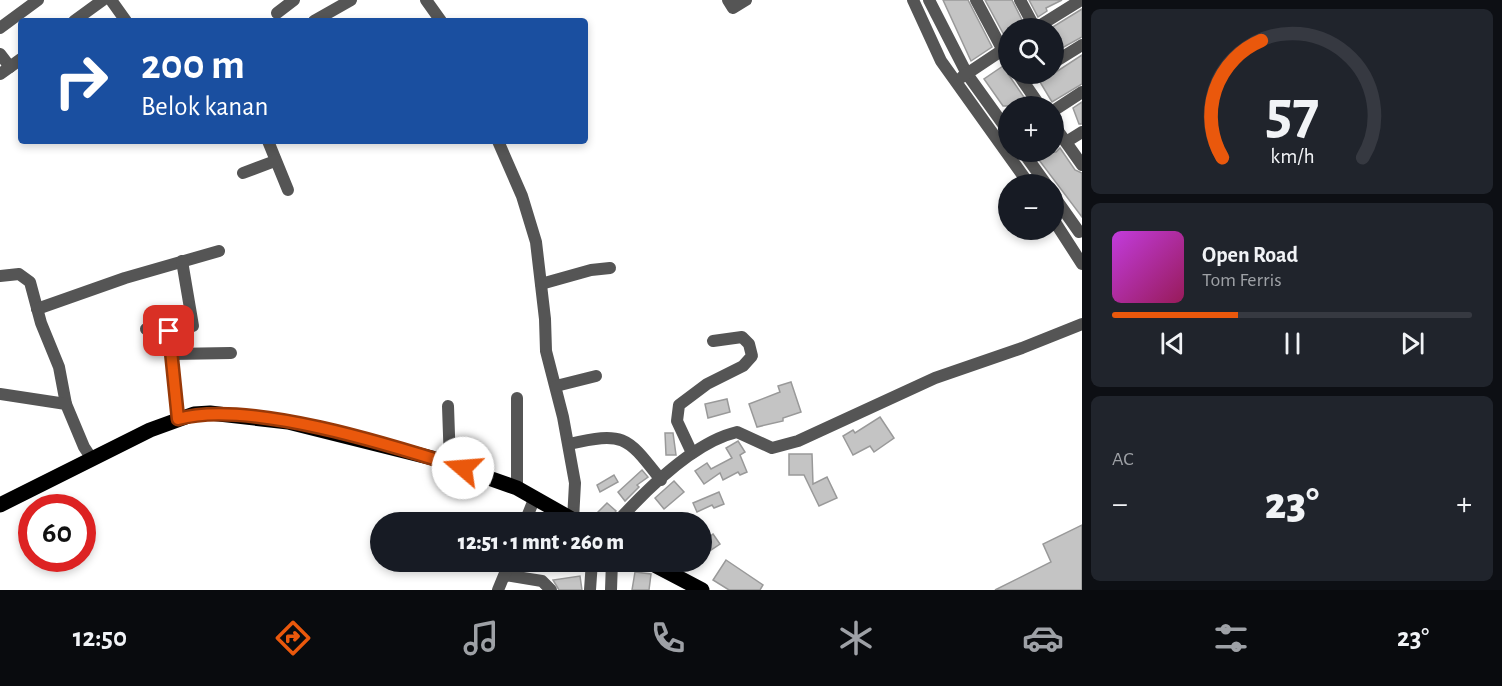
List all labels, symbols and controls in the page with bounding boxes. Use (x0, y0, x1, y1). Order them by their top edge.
map controls (998, 18, 1064, 240)
button: search (998, 18, 1064, 84)
icon: right (42, 42, 120, 120)
text: 200 m (141, 44, 245, 86)
text: 57 (1265, 83, 1319, 145)
text: Belok kanan (141, 93, 268, 120)
button: + (998, 96, 1064, 162)
text: km/h (1270, 147, 1314, 168)
button: − (998, 174, 1064, 240)
text: Open Road (1202, 244, 1298, 266)
text: Tom Ferris (1202, 270, 1282, 290)
pin (143, 305, 194, 356)
icon: arrive (152, 314, 185, 347)
icon: previous (1156, 327, 1189, 360)
icon: pause (1276, 327, 1309, 360)
icon: next (1396, 327, 1429, 360)
position arrow (431, 436, 495, 500)
text: AC (1112, 449, 1134, 469)
text: 23° (1265, 482, 1319, 527)
text: − (1112, 488, 1128, 521)
text: + (1456, 488, 1472, 521)
speed limit sign: 60 (18, 494, 96, 572)
text: 12:51 · 1 mnt · 260 m (458, 531, 624, 553)
icon: directions (272, 617, 314, 659)
icon: music (460, 617, 502, 659)
icon: phone (647, 617, 689, 659)
icon: climate (835, 617, 877, 659)
icon: car (1022, 617, 1064, 659)
icon: filters (1210, 617, 1252, 659)
text: 12:50 (73, 624, 127, 651)
text: 23° (1397, 624, 1429, 651)

